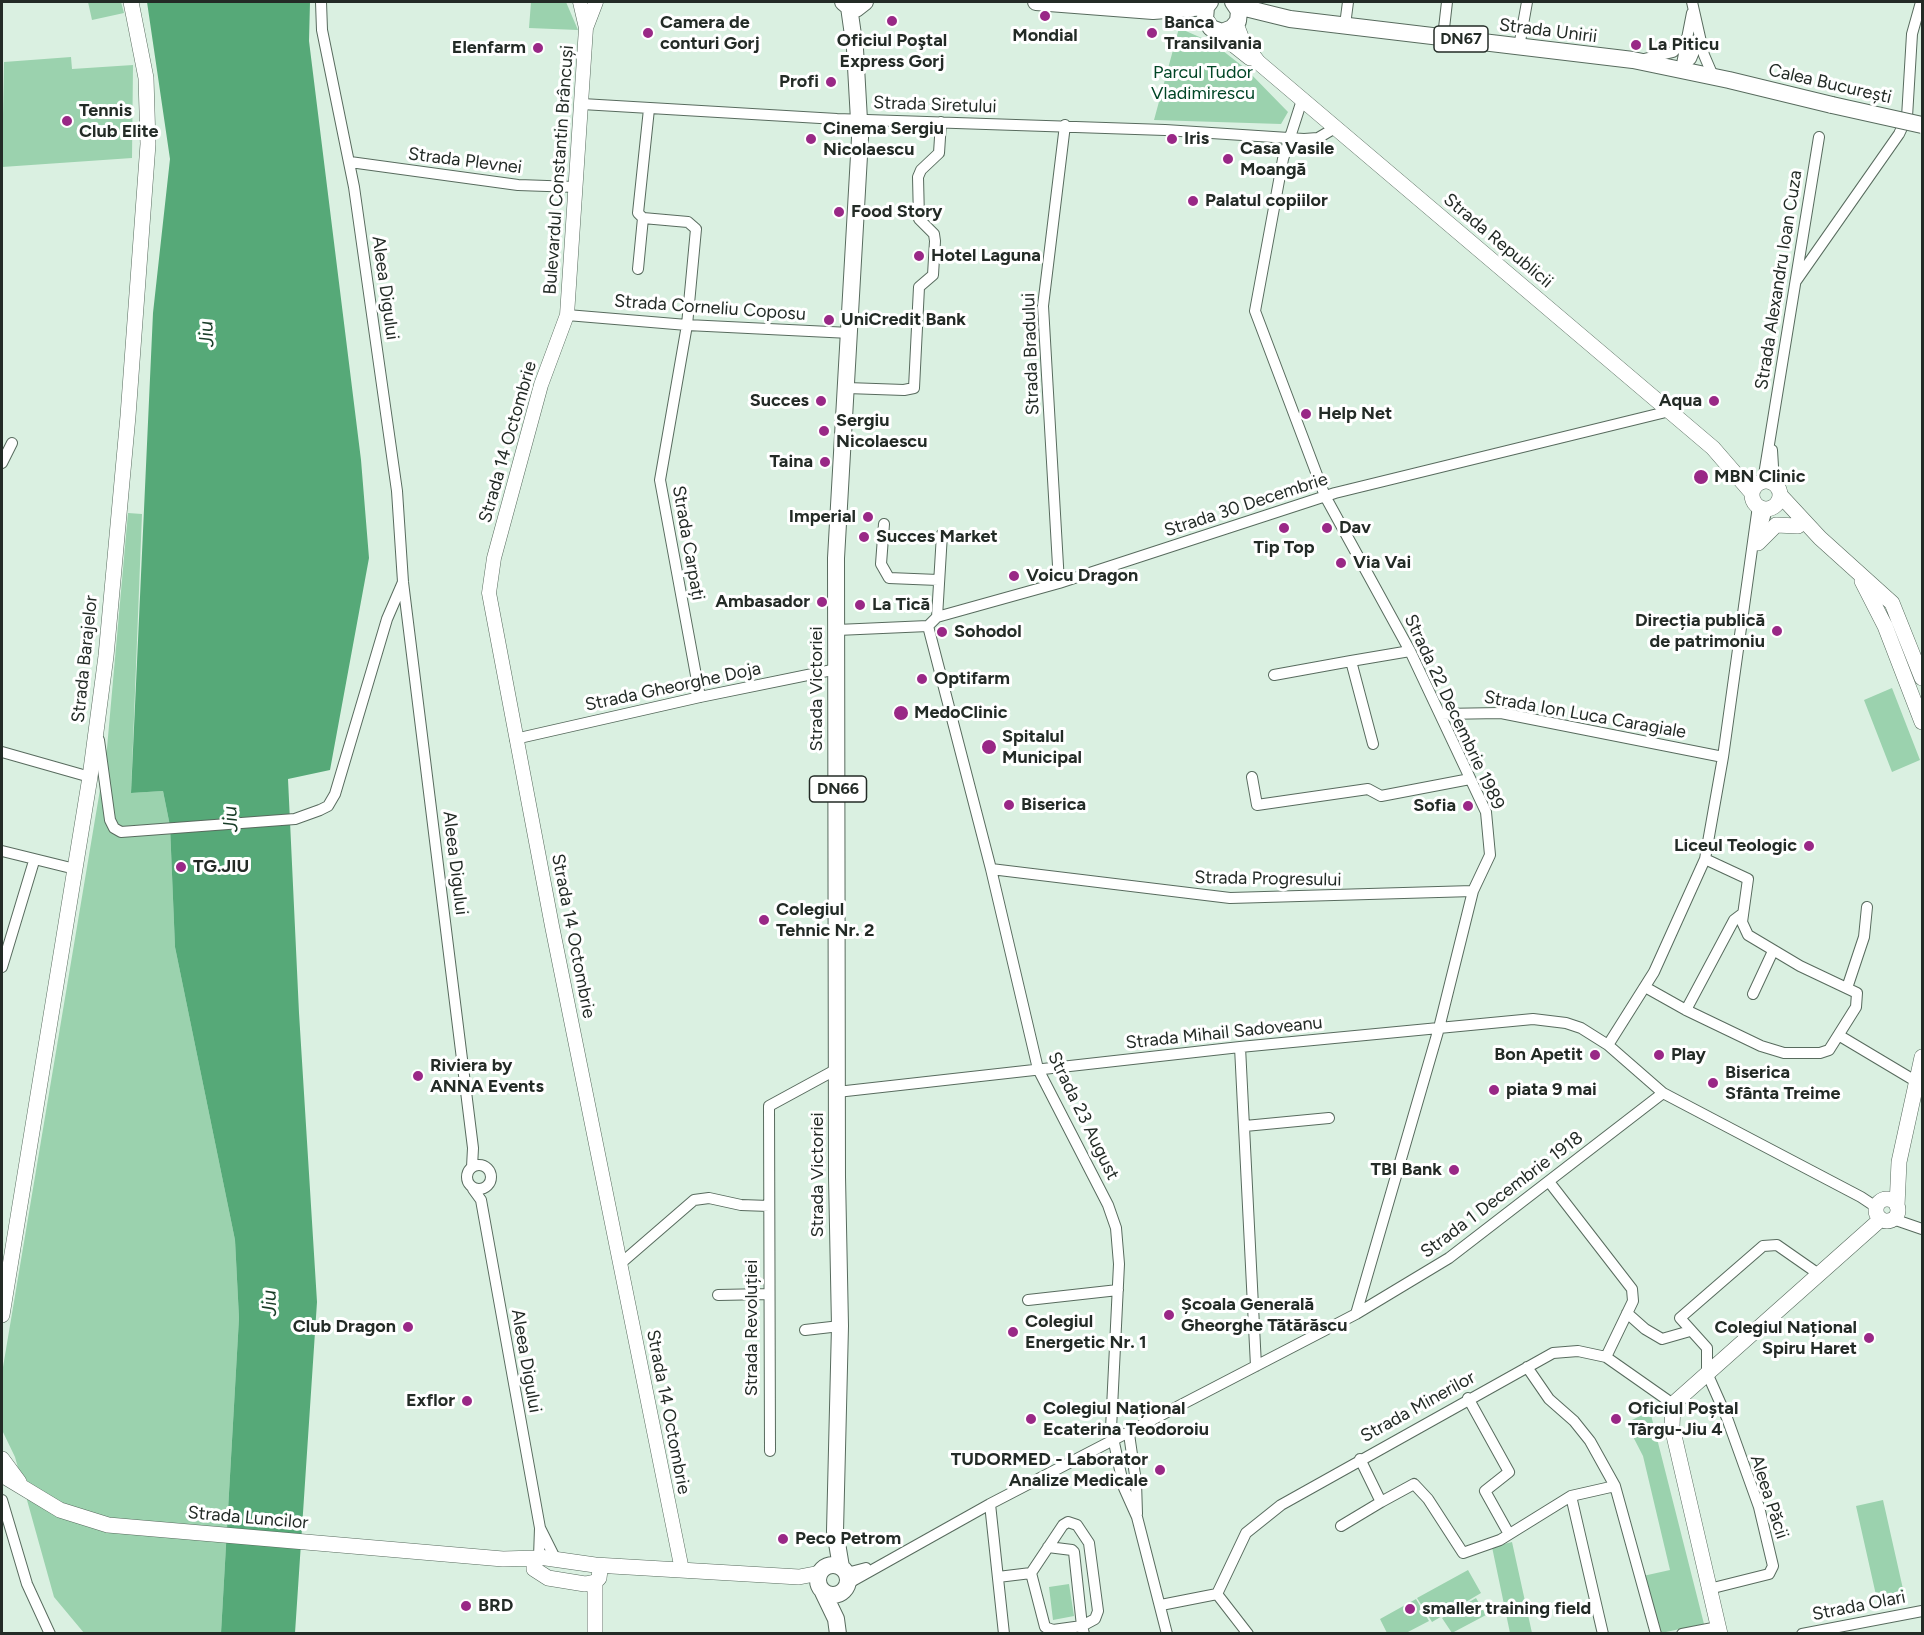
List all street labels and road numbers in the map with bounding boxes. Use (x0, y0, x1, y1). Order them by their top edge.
street label: Strada Unirii (1498, 14, 1598, 48)
road number: DN67 (1434, 26, 1488, 52)
street label: Bulevardul Constantin Brâncuși (540, 45, 578, 295)
street label: Calea București (1766, 59, 1894, 109)
street label: Strada Siretului (873, 92, 997, 118)
street label: Strada Plevnei (407, 143, 523, 179)
street label: Strada Alexandru Ioan Cuza (1751, 169, 1807, 391)
street label: Strada Republicii (1439, 189, 1557, 293)
street label: Aleea Digului (367, 235, 403, 341)
street label: Strada Corneliu Coposu (613, 291, 807, 325)
street label: Strada Bradului (1018, 292, 1044, 416)
street label: Strada 14 Octombrie (475, 359, 541, 525)
street label: Strada 30 Decembrie (1161, 468, 1331, 542)
street label: Strada Carpați (667, 484, 709, 602)
street label: Strada Barajelor (68, 594, 102, 724)
street label: Strada 22 Decembrie 1989 (1399, 611, 1509, 813)
street label: Strada Victoriei (806, 626, 828, 752)
street label: Strada Gheorghe Doja (583, 658, 763, 716)
street label: Strada Ion Luca Caragiale (1482, 687, 1688, 743)
road number: DN66 (810, 776, 866, 802)
street label: Aleea Digului (438, 810, 472, 916)
street label: Strada 14 Octombrie (546, 852, 600, 1020)
street label: Strada Progresului (1194, 867, 1342, 891)
street label: Strada Mihail Sadoveanu (1125, 1012, 1323, 1054)
street label: Strada 23 August (1043, 1049, 1123, 1183)
street label: Strada Victoriei (807, 1112, 829, 1238)
street label: Strada 1 Decembrie 1918 (1417, 1127, 1587, 1263)
street label: Strada Revoluției (741, 1260, 763, 1396)
street label: Aleea Digului (506, 1308, 546, 1414)
street label: Strada 14 Octombrie (641, 1328, 695, 1496)
street label: Strada Minerilor (1357, 1367, 1479, 1447)
street label: Aleea Păcii (1745, 1452, 1793, 1542)
street label: Strada Luncilor (187, 1502, 309, 1534)
street label: Strada Olari (1810, 1586, 1908, 1626)

